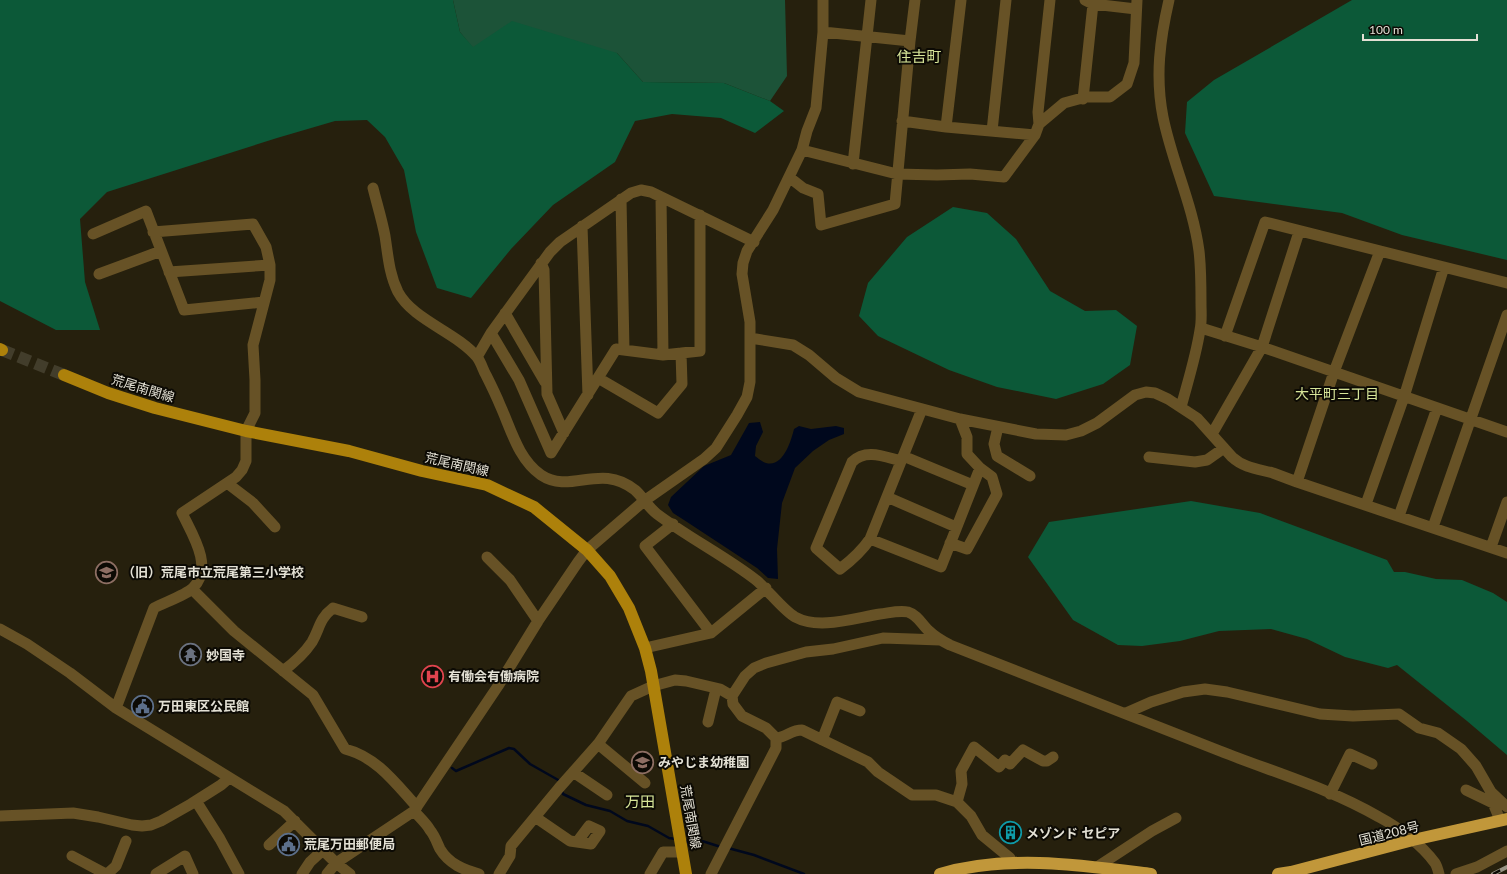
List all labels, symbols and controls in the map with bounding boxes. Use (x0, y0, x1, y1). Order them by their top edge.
scale bar (1363, 16, 1477, 42)
text: 100 m (1369, 22, 1403, 37)
district label: 住吉町 (896, 47, 942, 65)
street label: 荒尾南関線 (110, 371, 176, 405)
district label: 大平町三丁目 (1295, 385, 1379, 402)
street label: 荒尾南関線 (424, 449, 490, 479)
school or university icon: （旧）荒尾市立荒尾第三小学校 (93, 559, 119, 585)
place label: （旧）荒尾市立荒尾第三小学校 (122, 564, 304, 580)
temple icon: 妙国寺 (177, 642, 203, 668)
place label: 妙国寺 (206, 647, 245, 663)
hospital icon: 有働会有働病院 (419, 663, 445, 689)
place label: 有働会有働病院 (448, 668, 539, 684)
public building icon: 万田東区公民館 (129, 693, 155, 719)
place label: 万田東区公民館 (158, 698, 249, 714)
school or university icon: みやじま幼稚園 (630, 749, 656, 775)
place label: みやじま幼稚園 (658, 754, 749, 770)
street label: 荒尾南関線 (677, 784, 705, 850)
district label: 万田 (625, 792, 655, 810)
street label: 国道208号 (1357, 818, 1421, 848)
building icon: メゾンド セピア (998, 820, 1024, 846)
place label: メゾンド セピア (1026, 825, 1120, 841)
public building icon: 荒尾万田郵便局 (276, 831, 302, 857)
place label: 荒尾万田郵便局 (304, 836, 395, 852)

